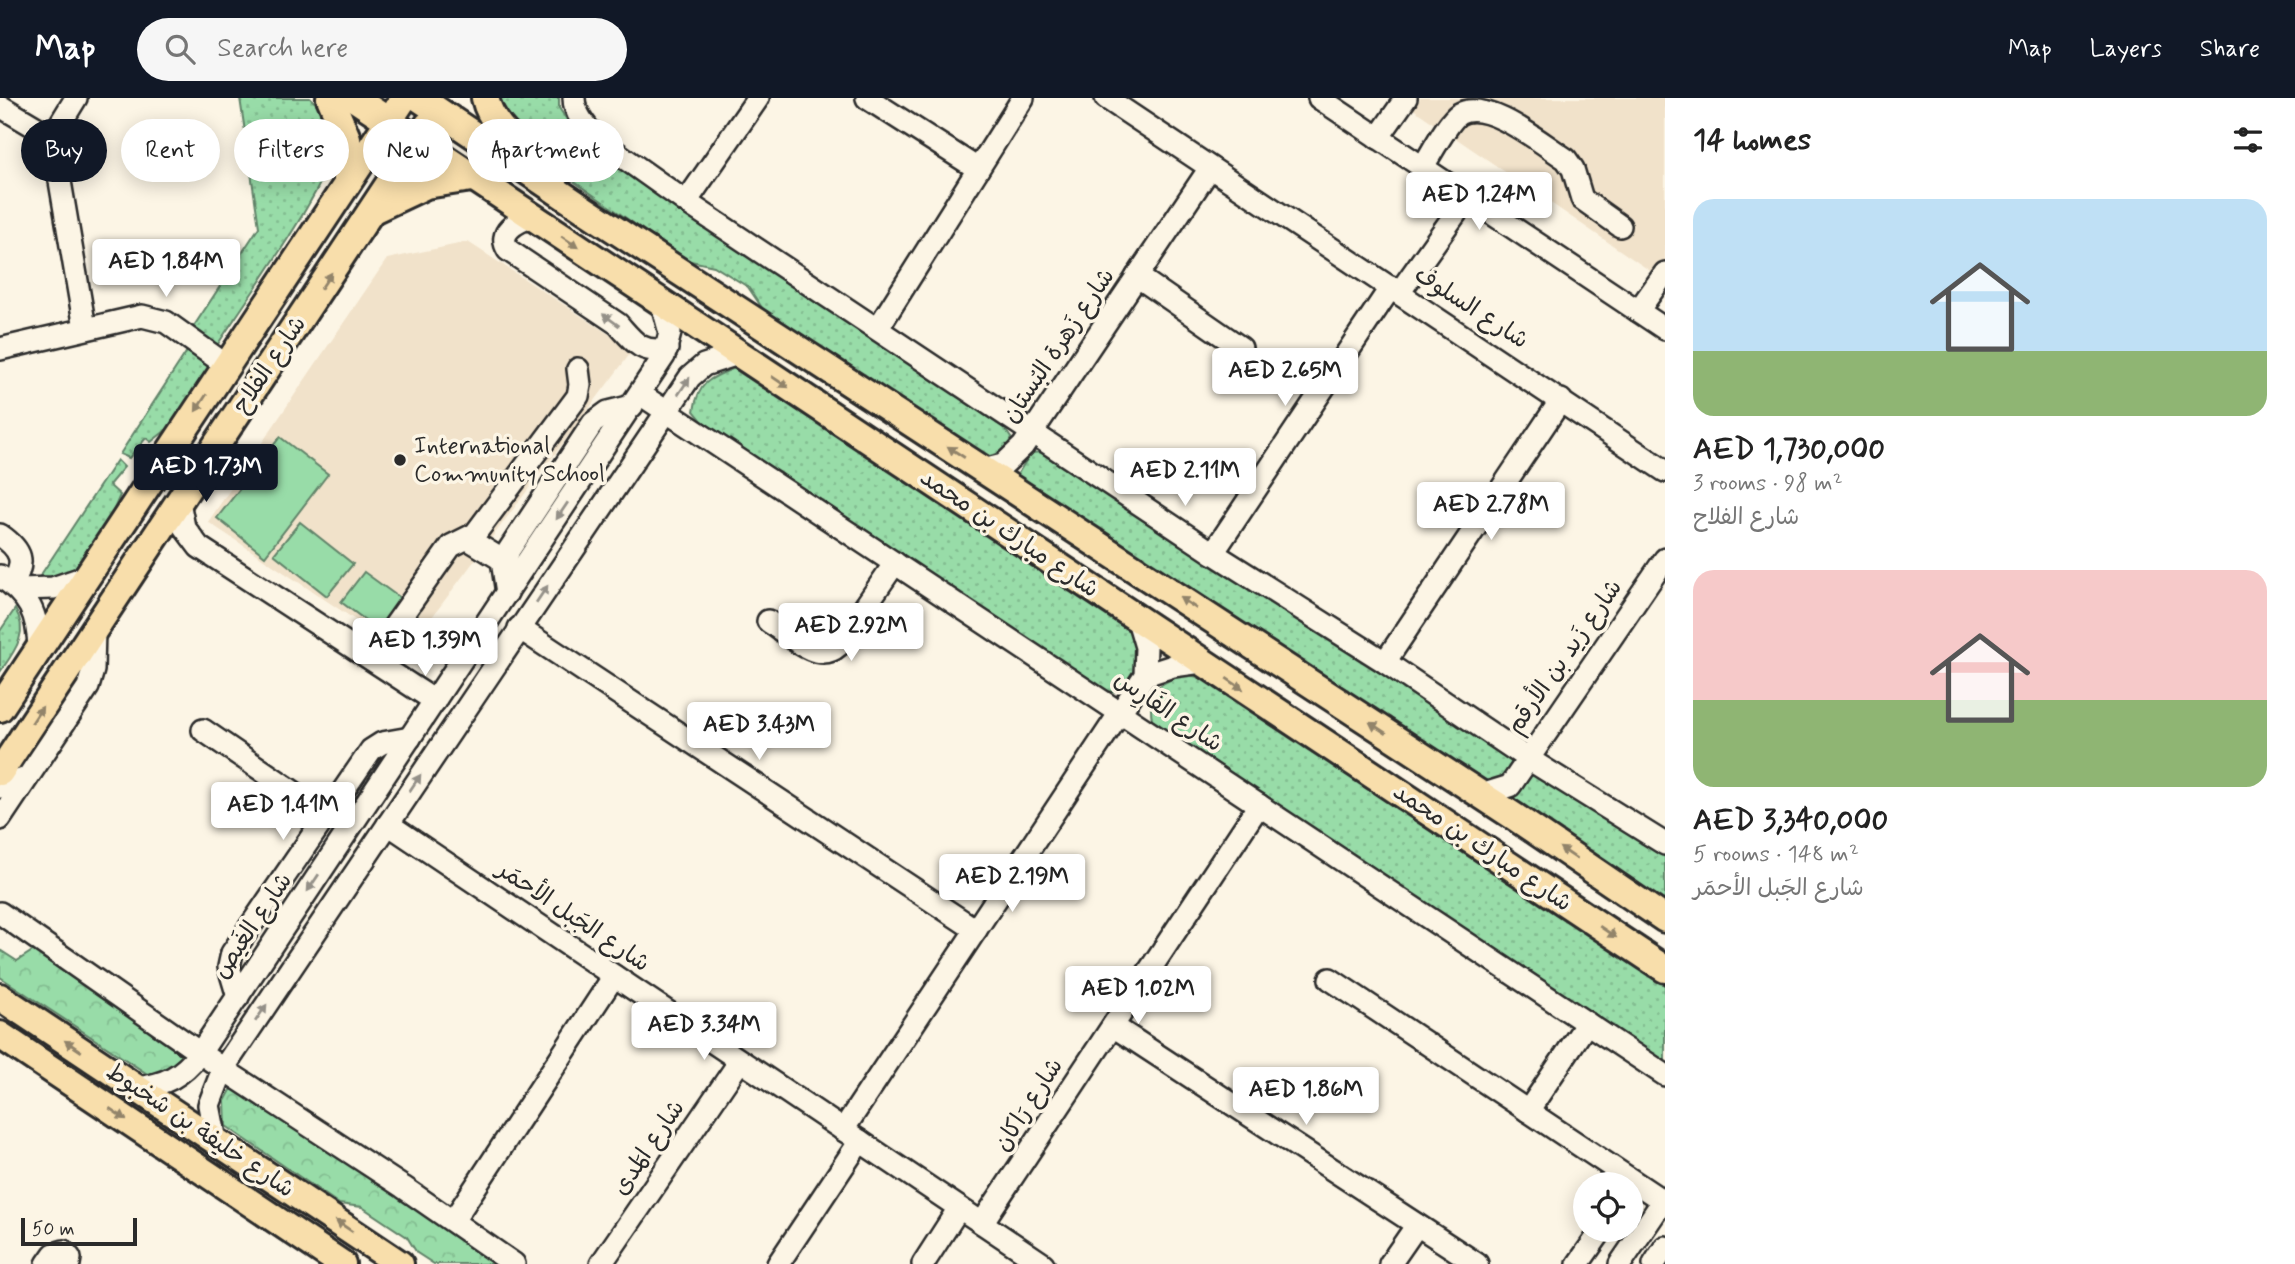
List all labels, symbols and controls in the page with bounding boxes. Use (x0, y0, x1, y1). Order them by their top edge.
search box (137, 18, 627, 81)
text: Map (35, 27, 95, 71)
icon: search (161, 30, 199, 68)
text: Search here (217, 32, 348, 66)
text: Map (2008, 34, 2052, 65)
text: Layers (2090, 34, 2162, 65)
text: Share (2200, 34, 2260, 65)
chip: Buy (21, 119, 107, 182)
chip: Rent (121, 119, 220, 182)
chip: Filters (234, 119, 349, 182)
chip: New (363, 119, 453, 182)
chip: Apartment (467, 119, 624, 182)
text: 14 homes (1693, 121, 1811, 160)
icon: filters (2229, 121, 2267, 159)
pin: AED 1.24M (1399, 172, 1559, 232)
text: AED 1.24M (1422, 180, 1536, 210)
one-way arrow (560, 236, 580, 249)
pin: AED 1.84M (86, 240, 246, 299)
icon: home (1917, 244, 2043, 370)
text: AED 1.84M (108, 247, 224, 277)
street label: شارع السلوف (1408, 260, 1534, 356)
street label: شارع زَهرة البُستان (996, 262, 1122, 430)
one-way arrow (319, 271, 332, 290)
street label: شارع الفلاح (226, 310, 314, 420)
one-way arrow (602, 314, 620, 328)
pin: AED 2.65M (1205, 348, 1365, 408)
text: AED 2.65M (1228, 356, 1342, 386)
one-way arrow (771, 375, 789, 389)
one-way arrow (677, 376, 690, 396)
one-way arrow (195, 394, 208, 413)
text: AED 1,730,000 (1693, 430, 1885, 469)
place label: International Community School (414, 431, 605, 490)
pin: AED 1.73M (126, 444, 286, 504)
one-way arrow (947, 446, 966, 459)
pin: AED 2.11M (1105, 448, 1265, 508)
text: AED 1.73M (150, 452, 262, 482)
marker: International Community School (392, 452, 408, 468)
text: AED 2.11M (1130, 456, 1240, 486)
street label: شارع مبارك بن محمد (914, 463, 1104, 605)
text: 3 rooms · 98 m² (1693, 469, 1843, 499)
pin: AED 2.78M (1411, 482, 1571, 542)
text: AED 2.78M (1433, 490, 1549, 520)
one-way arrow (555, 502, 569, 520)
text: شارع الفلاح (1693, 503, 1799, 533)
street label: شارع زَيد بن الأرقم (1498, 572, 1631, 741)
one-way arrow (535, 585, 548, 604)
one-way arrow (1178, 597, 1198, 610)
pin: AED 2.92M (771, 603, 931, 663)
text: AED 2.92M (794, 611, 908, 641)
icon: home (1917, 615, 2043, 741)
pin: AED 1.39M (345, 618, 505, 678)
text: AED 1.39M (369, 626, 481, 656)
street label: شارع الفَارِس (1107, 664, 1229, 760)
one-way arrow (1226, 677, 1244, 691)
pin: AED 3.43M (679, 702, 839, 762)
one-way arrow (31, 705, 44, 725)
text: AED 3.43M (703, 710, 815, 740)
one-way arrow (1369, 721, 1388, 734)
one-way arrow (408, 774, 421, 793)
street label: شارع مبارك بن محمد (1387, 777, 1577, 919)
pin: AED 1.41M (203, 782, 363, 842)
text: AED 1.41M (227, 790, 339, 820)
text: AED 3,340,000 (1693, 801, 1888, 840)
text: 5 rooms · 148 m² (1693, 840, 1859, 870)
one-way arrow (1559, 846, 1577, 860)
street label: شارع الجَبل الأحمَر (489, 851, 657, 980)
pin: AED 2.19M (932, 854, 1092, 914)
text: AED 2.19M (955, 862, 1069, 892)
street label: شارع الغَيص (206, 867, 300, 985)
one-way arrow (307, 874, 320, 893)
text: شارع الجَبل الأحمَر (1693, 874, 1864, 904)
one-way arrow (1598, 925, 1618, 938)
pin: AED 1.02M (1058, 967, 1218, 1026)
text: AED 1.02M (1081, 974, 1195, 1004)
pin: AED 3.34M (624, 1002, 784, 1062)
one-way arrow (254, 1004, 268, 1022)
text: AED 3.34M (647, 1010, 761, 1040)
one-way arrow (63, 1040, 82, 1053)
street label: شارع رَاكان (987, 1052, 1071, 1158)
street label: شارع خليفة بن شخبوط (100, 1057, 300, 1205)
pin: AED 1.86M (1226, 1068, 1386, 1127)
text: AED 1.86M (1249, 1075, 1363, 1105)
street label: شارع المَدى (606, 1094, 692, 1202)
one-way arrow (109, 1107, 127, 1121)
map controls (1573, 1172, 1643, 1242)
button: locate (1573, 1172, 1643, 1242)
scale bar (21, 1215, 136, 1247)
text: 50 m (32, 1217, 75, 1242)
one-way arrow (334, 1220, 353, 1233)

